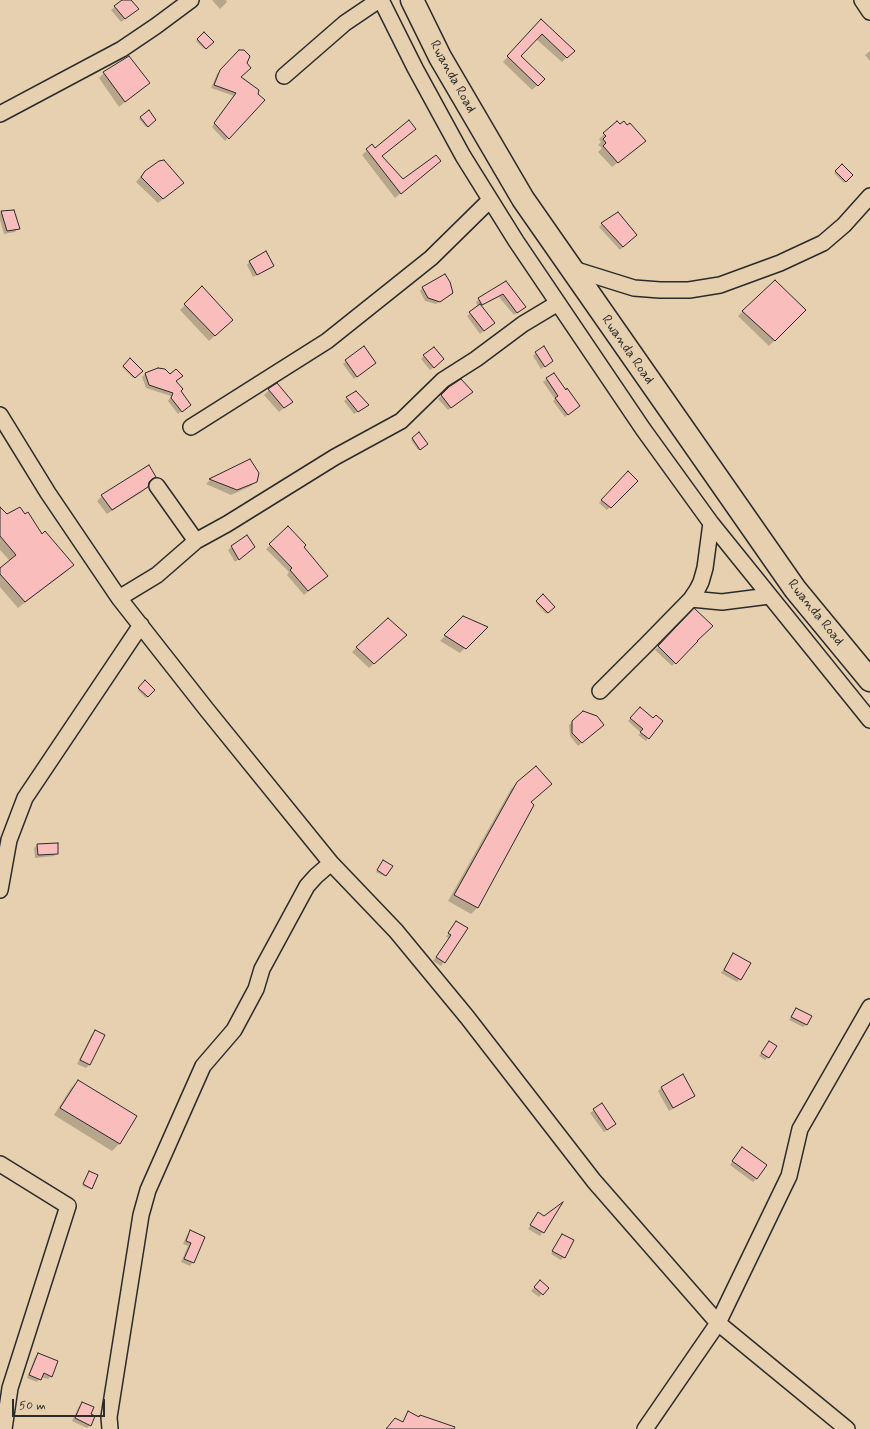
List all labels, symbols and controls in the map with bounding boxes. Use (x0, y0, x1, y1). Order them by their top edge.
street label: Rwanda Road (425, 38, 479, 116)
street label: Rwanda Road (597, 312, 657, 388)
street label: Rwanda Road (783, 576, 847, 650)
scale bar (14, 1391, 107, 1417)
text: 50 m (19, 1398, 46, 1414)

